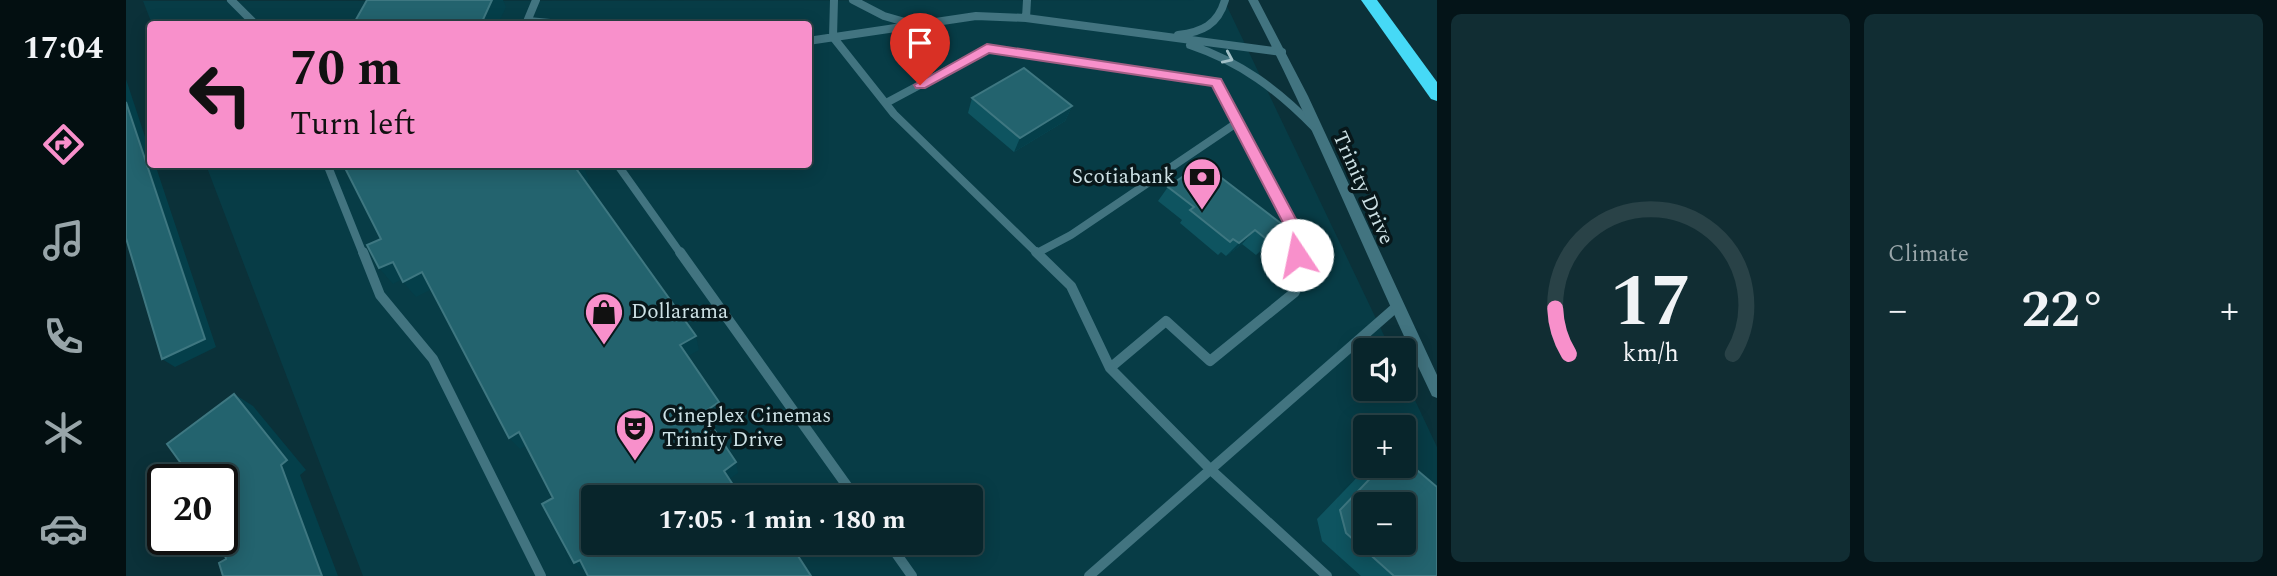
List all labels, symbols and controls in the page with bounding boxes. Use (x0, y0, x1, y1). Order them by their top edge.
pin (890, 13, 950, 85)
text: 17:04 (23, 24, 103, 73)
icon: arrive (901, 24, 939, 62)
text: 70 m (290, 32, 401, 107)
icon: left (175, 49, 266, 140)
one-way arrow (1221, 50, 1233, 64)
text: Turn left (290, 100, 416, 149)
icon: directions (39, 120, 88, 169)
street label: Trinity Drive (1324, 126, 1402, 250)
bank icon: Scotiabank (1181, 156, 1223, 211)
place label: Scotiabank (1072, 161, 1175, 193)
icon: music (39, 216, 88, 265)
position arrow (1260, 218, 1334, 292)
text: Climate (1888, 237, 1969, 272)
text: 17 (1610, 247, 1691, 358)
text: 22° (2021, 271, 2106, 350)
text: − (1888, 282, 1907, 340)
text: + (2220, 282, 2239, 340)
shop icon: Dollarama (583, 291, 625, 346)
place label: Dollarama (631, 296, 729, 328)
icon: phone (39, 312, 88, 361)
text: km/h (1622, 335, 1679, 373)
map controls (1353, 338, 1416, 555)
button: sound (1353, 338, 1416, 401)
place label: Cineplex Cinemas Trinity Drive (662, 400, 831, 456)
theatre icon: Cineplex Cinemas Trinity Drive (614, 407, 656, 462)
icon: climate (39, 408, 88, 457)
button: + (1353, 415, 1416, 478)
speed limit sign: 20 (147, 464, 238, 555)
button: − (1353, 492, 1416, 555)
text: 17:05 · 1 min · 180 m (658, 500, 906, 540)
icon: car (39, 504, 88, 553)

